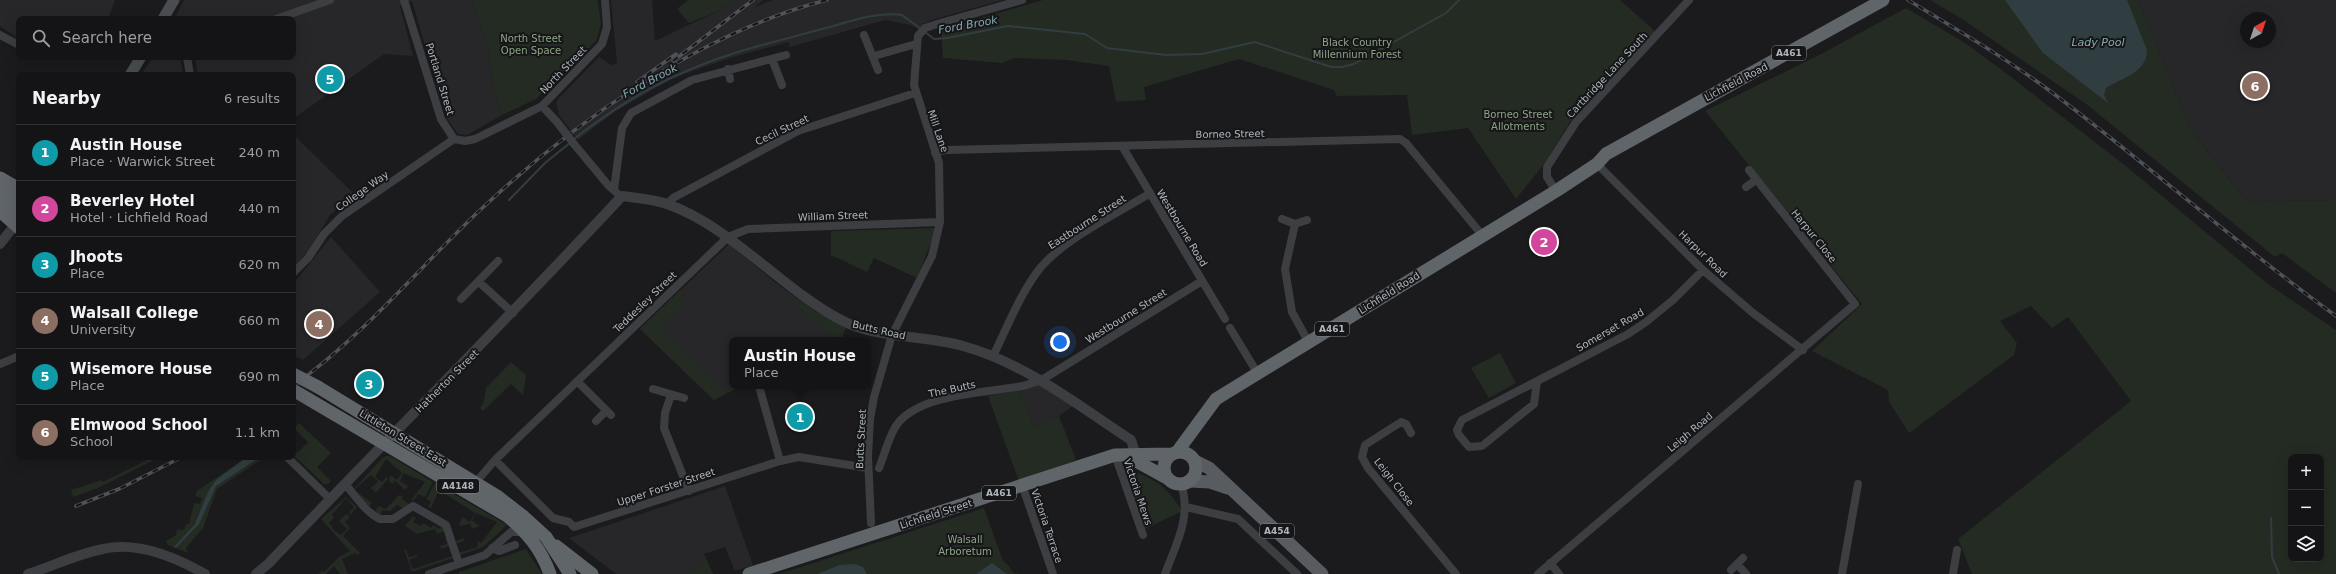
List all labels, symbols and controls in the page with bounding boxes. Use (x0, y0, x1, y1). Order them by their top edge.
north arrow (2240, 12, 2276, 48)
water label: Ford Brook (937, 13, 999, 37)
search box (16, 16, 296, 60)
icon: search (30, 27, 52, 49)
text: Search here (62, 29, 152, 47)
street label: Cartbridge Lane South (1564, 30, 1650, 120)
park label: North Street Open Space (500, 33, 562, 56)
water label: Lady Pool (2071, 36, 2125, 49)
park label: Black Country Millennium Forest (1313, 37, 1401, 60)
street label: Portland Street (424, 42, 456, 117)
street label: North Street (538, 44, 588, 96)
road number: A461 (1772, 46, 1806, 60)
water label: Ford Brook (620, 61, 680, 101)
street label: Lichfield Road (1702, 61, 1770, 103)
pin: 5 (317, 64, 343, 94)
pin: 6 (2242, 71, 2268, 101)
text: Nearby (32, 88, 101, 108)
text: 6 results (224, 91, 280, 106)
street label: Mill Lane (926, 108, 950, 154)
park label: Borneo Street Allotments (1483, 109, 1553, 132)
street label: Cecil Street (753, 113, 811, 147)
street label: Borneo Street (1195, 128, 1265, 140)
text: Austin House (70, 136, 182, 154)
text: 1 (40, 145, 50, 160)
text: 240 m (238, 145, 280, 160)
text: Place · Warwick Street (70, 154, 215, 169)
street label: College Way (334, 169, 391, 213)
street label: Westbourne Road (1155, 187, 1209, 269)
text: Beverley Hotel (70, 192, 195, 210)
street label: Eastbourne Street (1046, 193, 1128, 251)
text: 2 (40, 201, 50, 216)
text: 440 m (238, 201, 280, 216)
street label: Harpur Close (1789, 207, 1839, 265)
street label: William Street (798, 209, 868, 223)
text: Hotel · Lichfield Road (70, 210, 208, 225)
pin: 2 (1531, 227, 1557, 257)
street label: Harpur Road (1677, 228, 1729, 280)
text: Jhoots (70, 248, 123, 266)
text: 3 (40, 257, 50, 272)
text: 620 m (238, 257, 280, 272)
text: Place (70, 266, 105, 281)
street label: Teddesley Street (611, 269, 679, 335)
street label: Lichfield Road (1356, 270, 1422, 316)
street label: Westbourne Street (1083, 287, 1169, 345)
text: Walsall College (70, 304, 199, 322)
street label: Somerset Road (1574, 306, 1646, 354)
pin: 4 (306, 309, 332, 339)
text: 4 (40, 313, 50, 328)
text: 660 m (238, 313, 280, 328)
street label: Butts Road (851, 319, 907, 341)
text: University (70, 322, 136, 337)
road number: A461 (1315, 322, 1349, 336)
your location (1050, 332, 1070, 352)
popup (729, 337, 871, 389)
street label: Hatherton Street (413, 347, 481, 415)
text: Austin House (744, 347, 856, 365)
text: Wisemore House (70, 360, 212, 378)
text: Place (744, 365, 779, 380)
text: 5 (40, 369, 50, 384)
text: 690 m (238, 369, 280, 384)
pin: 3 (356, 369, 382, 399)
text: Place (70, 378, 105, 393)
street label: The Butts (926, 379, 977, 400)
pin: 1 (787, 402, 813, 432)
street label: Littleton Street East (357, 408, 449, 468)
street label: Butts Street (854, 409, 868, 469)
street label: Leigh Road (1665, 410, 1715, 454)
text: Elmwood School (70, 416, 208, 434)
text: 6 (40, 425, 50, 440)
text: 1.1 km (235, 425, 280, 440)
text: School (70, 434, 113, 449)
map controls (2288, 454, 2324, 562)
button: + (2288, 454, 2324, 490)
street label: Leigh Close (1372, 456, 1416, 508)
street label: Victoria Mews (1122, 457, 1154, 527)
street label: Upper Forster Street (616, 466, 716, 508)
road number: A4148 (437, 479, 479, 493)
road number: A461 (982, 486, 1016, 500)
street label: Victoria Terrace (1029, 488, 1065, 564)
button: − (2288, 490, 2324, 526)
street label: Lichfield Street (898, 497, 974, 531)
road number: A454 (1260, 524, 1294, 538)
button: layers (2288, 526, 2324, 562)
park label: Walsall Arboretum (938, 534, 992, 557)

